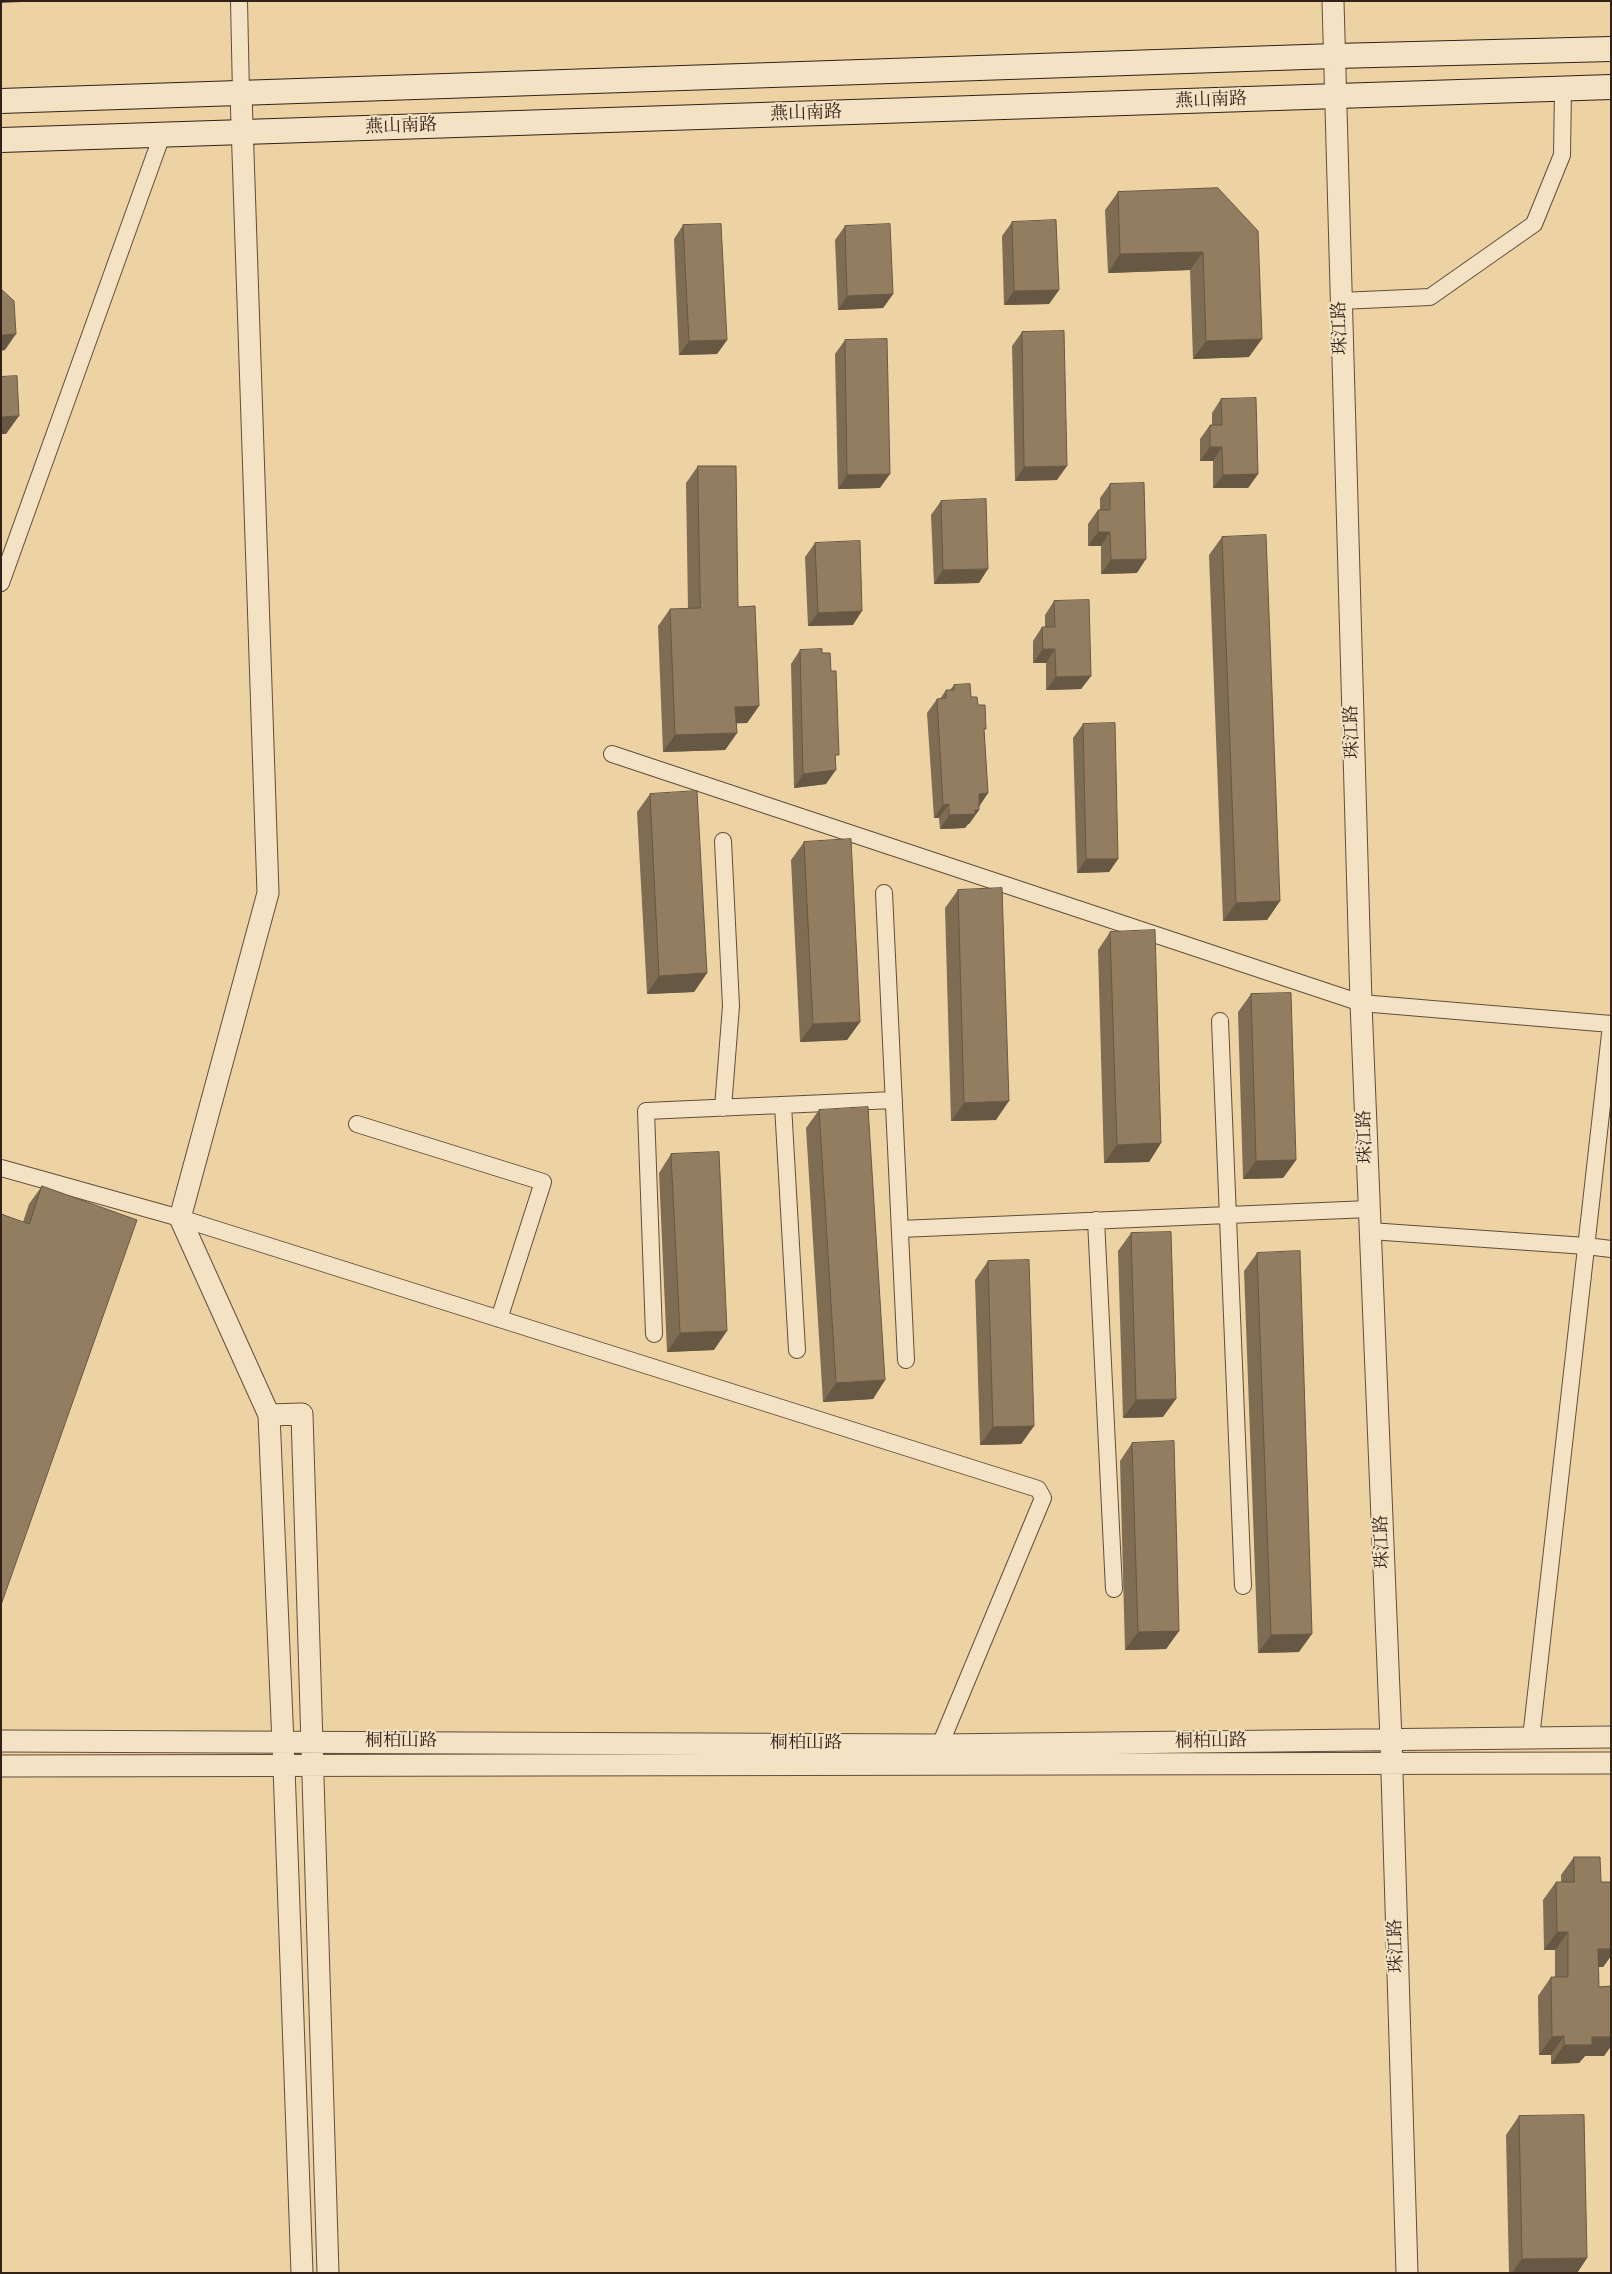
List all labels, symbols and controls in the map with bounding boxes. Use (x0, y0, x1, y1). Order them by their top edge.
street label: 燕山南路 (1175, 89, 1247, 113)
street label: 燕山南路 (770, 102, 842, 126)
street label: 燕山南路 (365, 115, 437, 139)
street label: 珠江路 (1329, 301, 1353, 355)
street label: 珠江路 (1341, 705, 1365, 759)
street label: 珠江路 (1354, 1110, 1378, 1164)
street label: 珠江路 (1371, 1515, 1395, 1569)
street label: 桐柏山路 (365, 1731, 437, 1753)
street label: 桐柏山路 (1175, 1731, 1247, 1753)
street label: 桐柏山路 (770, 1733, 842, 1755)
street label: 珠江路 (1385, 1919, 1409, 1973)

